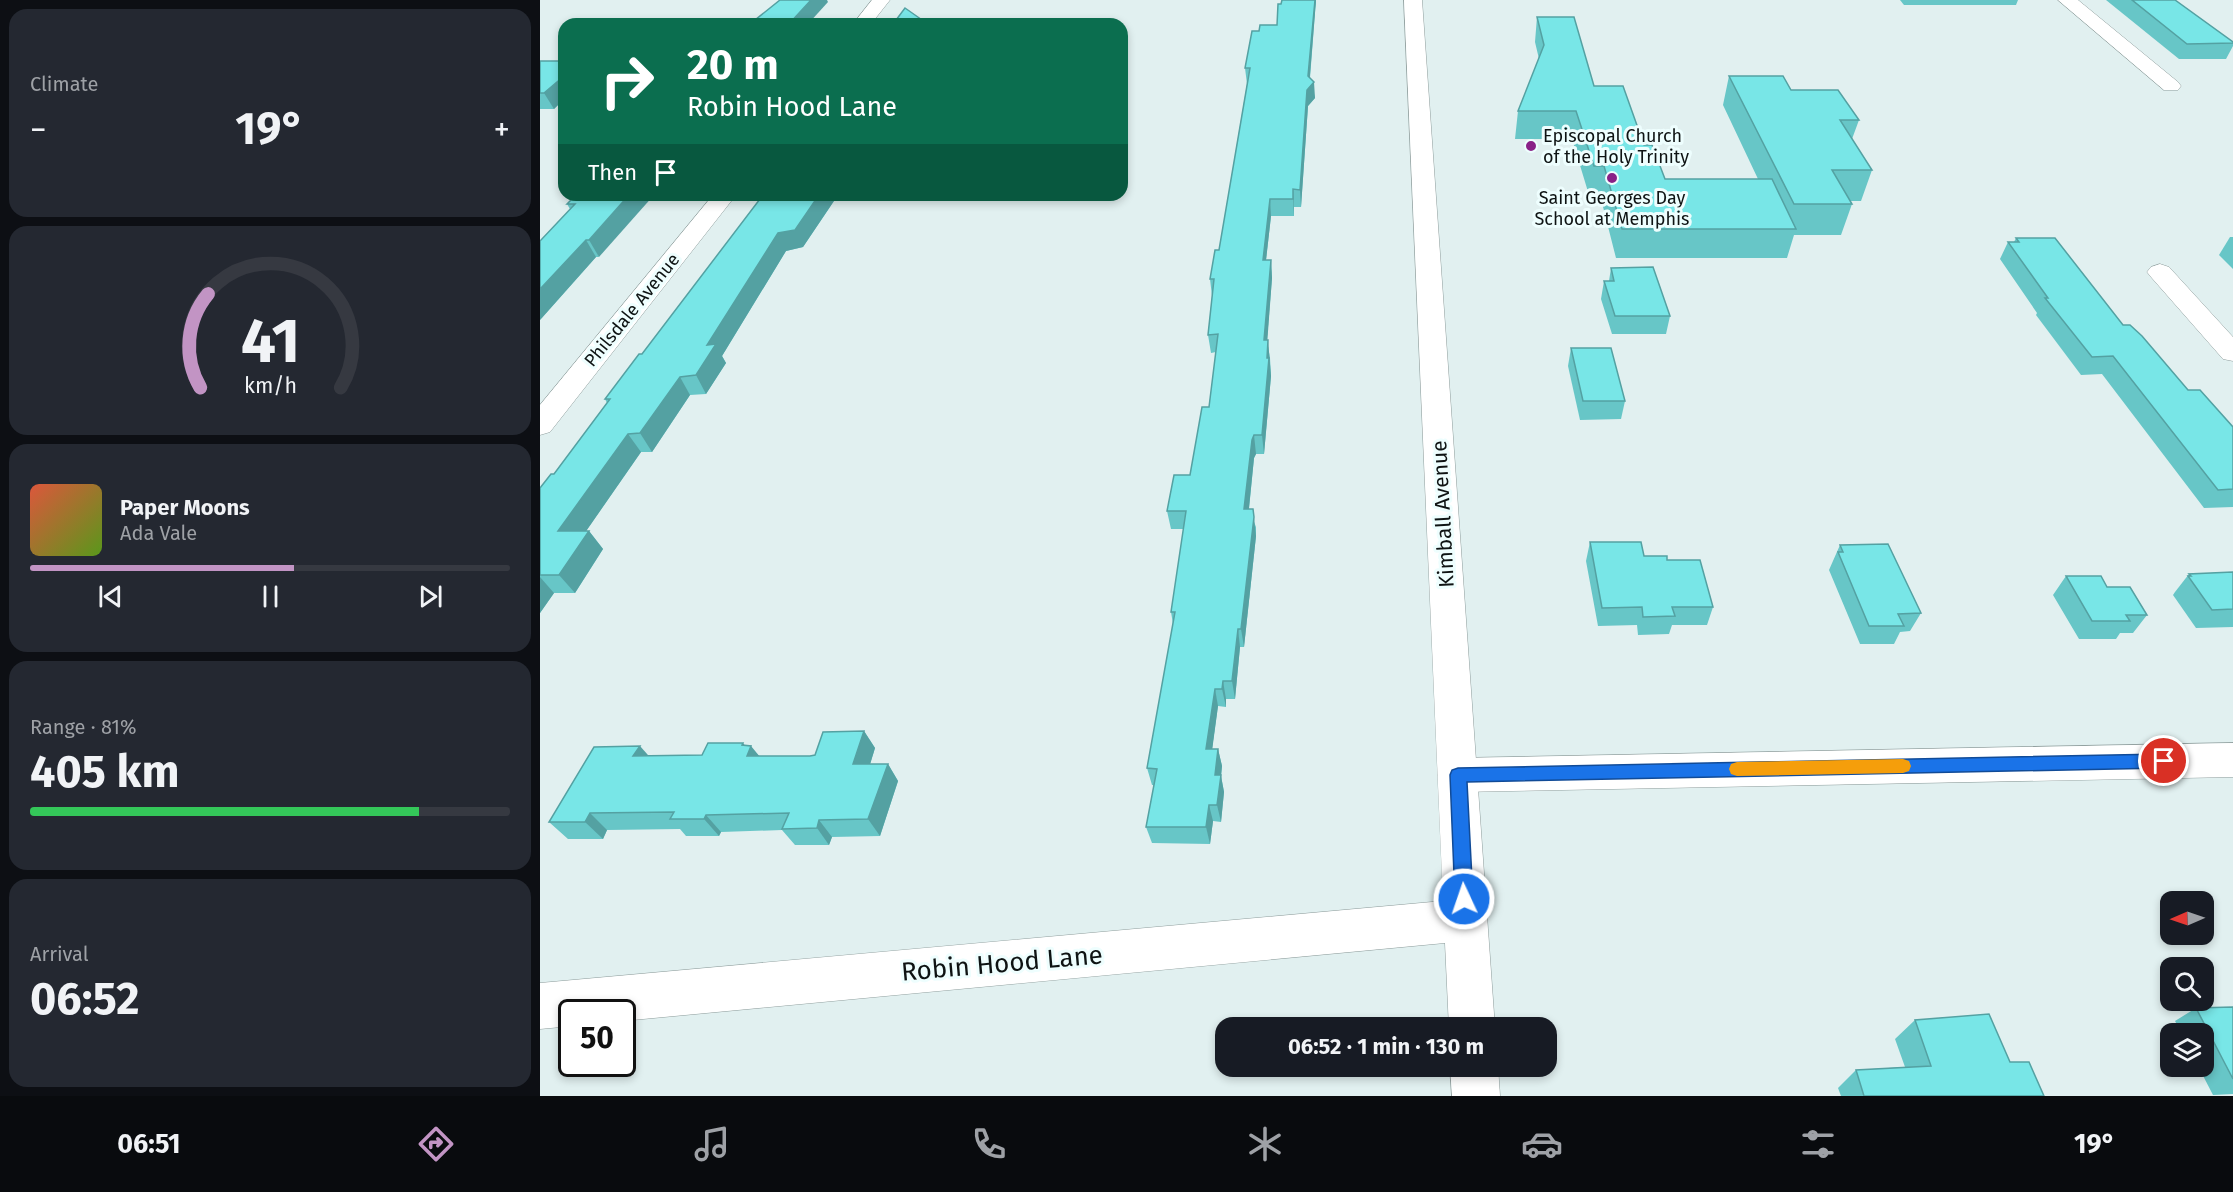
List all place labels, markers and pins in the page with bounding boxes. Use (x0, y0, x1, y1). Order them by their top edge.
place label: Episcopal Church of the Holy Trinity (1543, 125, 1689, 168)
marker: Episcopal Church of the Holy Trinity (1524, 139, 1538, 153)
marker: Saint Georges Day School at Memphis (1605, 171, 1619, 185)
place label: Saint Georges Day School at Memphis (1534, 187, 1690, 230)
pin (2138, 735, 2189, 786)

